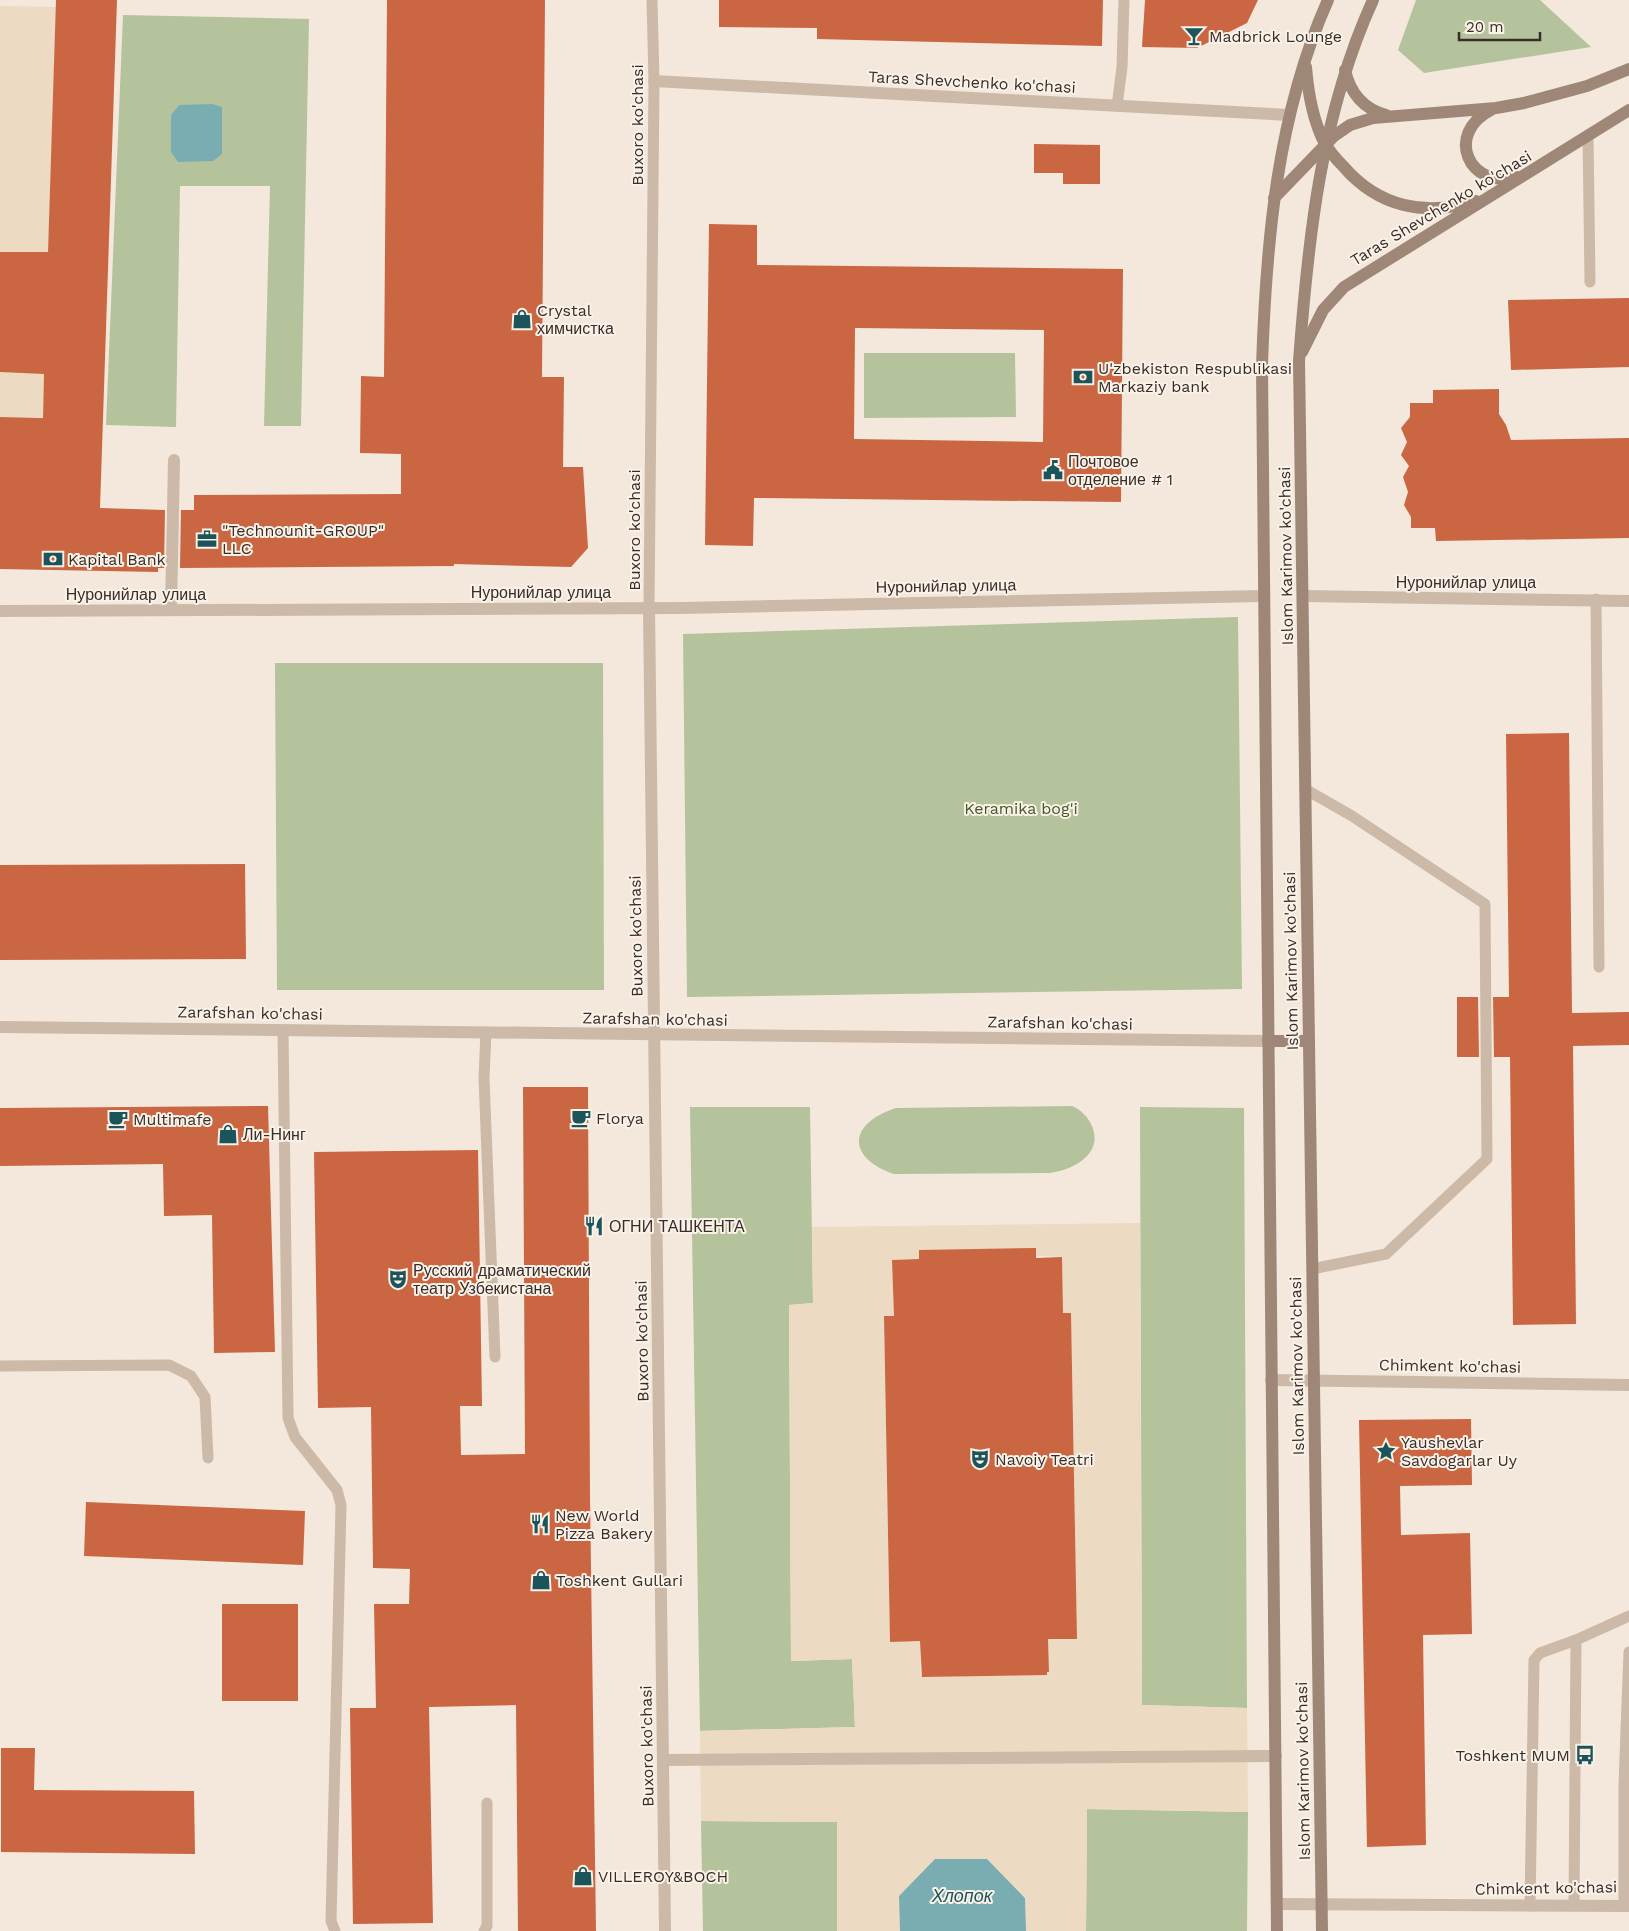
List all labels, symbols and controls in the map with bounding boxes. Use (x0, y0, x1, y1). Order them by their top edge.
scale bar (1459, 10, 1540, 42)
text: 20 m (1466, 18, 1504, 36)
bar icon: Madbrick Lounge (1183, 25, 1205, 47)
place label: Madbrick Lounge (1209, 27, 1342, 46)
street label: Buxoro ko'chasi (628, 64, 647, 186)
street label: Taras Shevchenko ko'chasi (868, 67, 1076, 97)
street label: Taras Shevchenko ko'chasi (1347, 146, 1535, 270)
place label: Crystal химчистка (537, 301, 614, 338)
shop icon: Crystal химчистка (511, 308, 533, 330)
place label: U'zbekiston Respublikasi Markaziy bank (1098, 359, 1292, 396)
bank icon: U'zbekiston Respublikasi Markaziy bank (1072, 366, 1094, 388)
place label: Почтовое отделение # 1 (1068, 452, 1173, 489)
public building icon: Почтовое отделение # 1 (1042, 459, 1064, 481)
street label: Islom Karimov ko'chasi (1275, 467, 1297, 645)
street label: Buxoro ko'chasi (625, 469, 644, 591)
place label: "Technounit-GROUP" LLC (222, 521, 384, 558)
office icon: "Technounit-GROUP" LLC (196, 528, 218, 550)
bank icon: Kapital Bank (42, 548, 64, 570)
place label: Kapital Bank (68, 550, 166, 569)
street label: Нуронийлар улица (1396, 573, 1536, 592)
street label: Нуронийлар улица (876, 575, 1016, 597)
street label: Нуронийлар улица (471, 583, 611, 602)
street label: Нуронийлар улица (66, 585, 206, 604)
park label: Keramika bog'i (964, 799, 1078, 818)
street label: Islom Karimov ko'chasi (1280, 872, 1302, 1050)
street label: Buxoro ko'chasi (625, 875, 647, 997)
street label: Zarafshan ko'chasi (177, 1002, 323, 1024)
street label: Zarafshan ko'chasi (582, 1008, 728, 1030)
street label: Zarafshan ko'chasi (987, 1012, 1133, 1034)
cafe icon: Florya (570, 1107, 592, 1129)
cafe icon: Multimafe (107, 1108, 129, 1130)
place label: Florya (596, 1109, 644, 1128)
place label: Multimafe (133, 1110, 211, 1129)
shop icon: Ли-Нинг (217, 1123, 239, 1145)
place label: Ли-Нинг (243, 1125, 306, 1144)
restaurant icon: ОГНИ ТАШКЕНТА (583, 1215, 605, 1237)
place label: ОГНИ ТАШКЕНТА (609, 1217, 745, 1236)
place label: Русский драматический театр Узбекистана (413, 1261, 591, 1298)
theatre icon: Русский драматический театр Узбекистана (387, 1268, 409, 1290)
street label: Islom Karimov ko'chasi (1286, 1277, 1308, 1455)
street label: Buxoro ko'chasi (631, 1280, 653, 1402)
street label: Chimkent ko'chasi (1379, 1355, 1521, 1377)
place label: Yaushevlar Savdogarlar Uy (1401, 1433, 1518, 1470)
place icon: Yaushevlar Savdogarlar Uy (1375, 1440, 1397, 1462)
theatre icon: Navoiy Teatri (969, 1448, 991, 1470)
place label: Navoiy Teatri (995, 1450, 1094, 1469)
place label: New World Pizza Bakery (555, 1506, 653, 1543)
restaurant icon: New World Pizza Bakery (529, 1513, 551, 1535)
shop icon: Toshkent Gullari (530, 1569, 552, 1591)
place label: Toshkent Gullari (556, 1571, 683, 1590)
street label: Islom Karimov ko'chasi (1292, 1682, 1314, 1860)
street label: Buxoro ko'chasi (636, 1685, 658, 1807)
bus stop icon: Toshkent MUM (1574, 1744, 1596, 1766)
place label: Toshkent MUM (1456, 1746, 1570, 1765)
shop icon: VILLEROY&BOCH (572, 1865, 594, 1887)
place label: VILLEROY&BOCH (598, 1867, 728, 1886)
street label: Chimkent ko'chasi (1475, 1877, 1617, 1899)
water label: Хлопок (931, 1885, 994, 1906)

